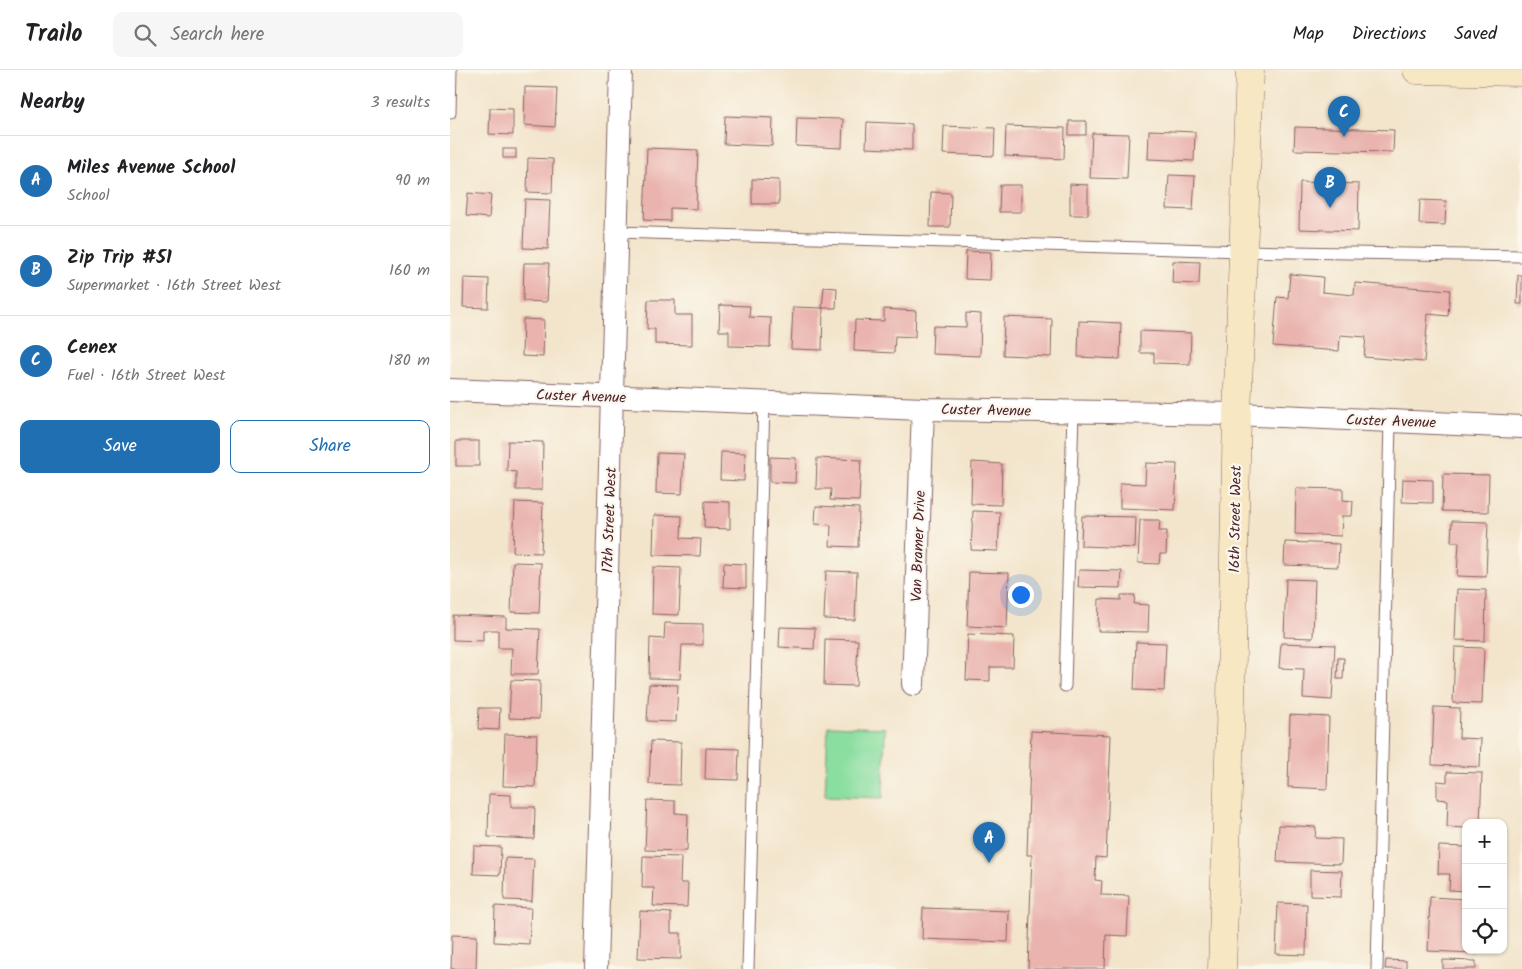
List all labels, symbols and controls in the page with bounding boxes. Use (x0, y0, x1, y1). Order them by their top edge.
search box (113, 12, 463, 57)
text: Trailo (25, 15, 83, 54)
text: Search here (171, 20, 264, 50)
text: Map (1292, 20, 1324, 49)
text: Directions (1352, 20, 1426, 49)
text: Saved (1454, 20, 1497, 49)
icon: search (131, 21, 159, 49)
text: Nearby (20, 86, 85, 119)
text: 3 results (371, 90, 430, 115)
pin: C (1328, 96, 1360, 137)
text: Miles Avenue School (67, 153, 235, 183)
pin: B (1314, 167, 1346, 208)
text: A (31, 168, 41, 193)
text: 90 m (395, 168, 430, 193)
text: School (67, 183, 110, 208)
text: Zip Trip #51 (67, 243, 172, 273)
text: B (31, 258, 41, 283)
text: 160 m (389, 258, 430, 283)
text: Supermarket · 16th Street West (67, 273, 281, 298)
text: Cenex (67, 333, 117, 363)
text: C (31, 348, 41, 373)
text: 180 m (388, 348, 430, 373)
text: Fuel · 16th Street West (67, 363, 226, 388)
street label: Custer Avenue (535, 383, 627, 411)
street label: Custer Avenue (941, 398, 1032, 424)
street label: Custer Avenue (1345, 408, 1437, 436)
button: Save (20, 420, 220, 473)
button: Share (230, 420, 430, 473)
street label: 16th Street West (1223, 465, 1249, 573)
street label: 17th Street West (596, 466, 624, 574)
street label: Van Bramer Drive (905, 490, 933, 602)
your location (1008, 582, 1034, 608)
map controls (1462, 819, 1507, 954)
button: + (1462, 819, 1507, 864)
pin: A (973, 822, 1005, 863)
button: − (1462, 864, 1507, 909)
button: locate (1462, 909, 1507, 954)

